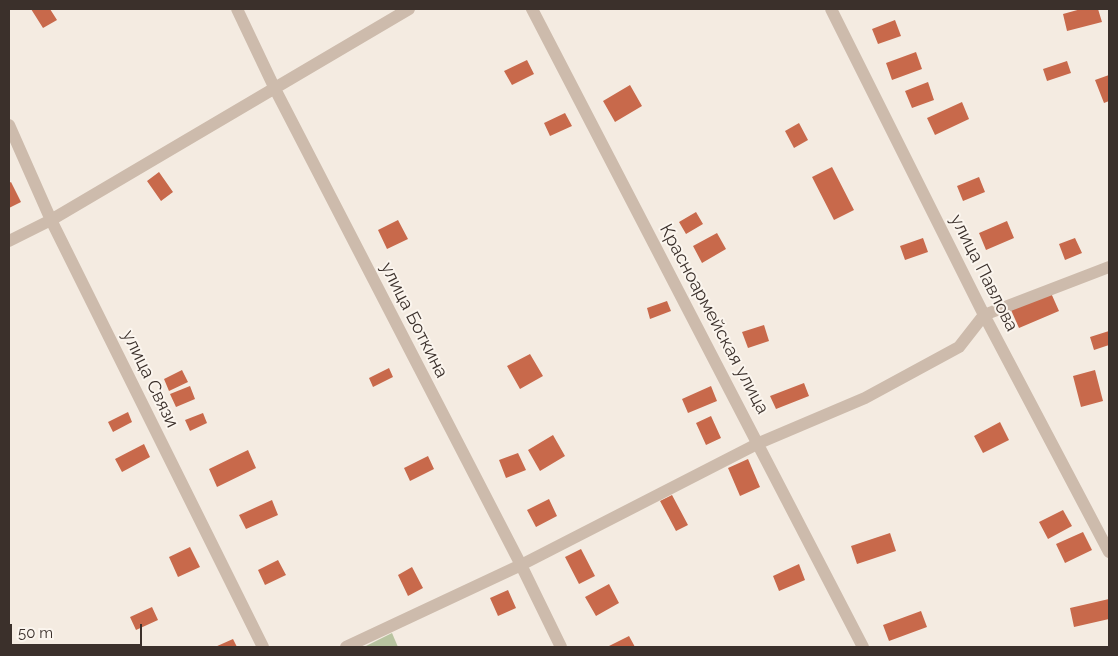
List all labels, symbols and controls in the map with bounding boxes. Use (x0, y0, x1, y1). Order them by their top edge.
street label: улица Павлова (945, 211, 1023, 335)
street label: Красноармейская улица (655, 220, 773, 418)
street label: улица Боткина (376, 259, 452, 381)
street label: улица Связи (117, 327, 183, 431)
scale bar (12, 614, 145, 646)
text: 50 m (18, 624, 53, 642)

